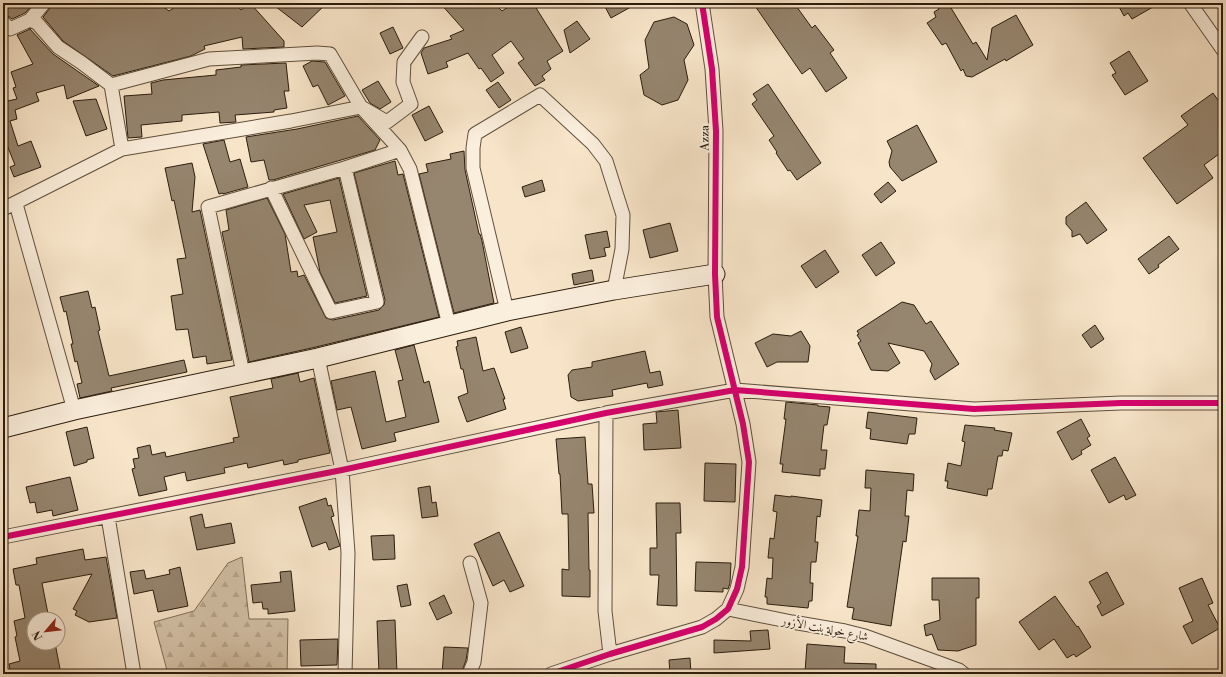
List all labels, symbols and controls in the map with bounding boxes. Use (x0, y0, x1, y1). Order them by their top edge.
street label: Azza (697, 124, 713, 152)
north arrow (26, 611, 66, 651)
street label: شارع خولة بنت الأزور (779, 611, 870, 648)
text: N (30, 628, 46, 642)

